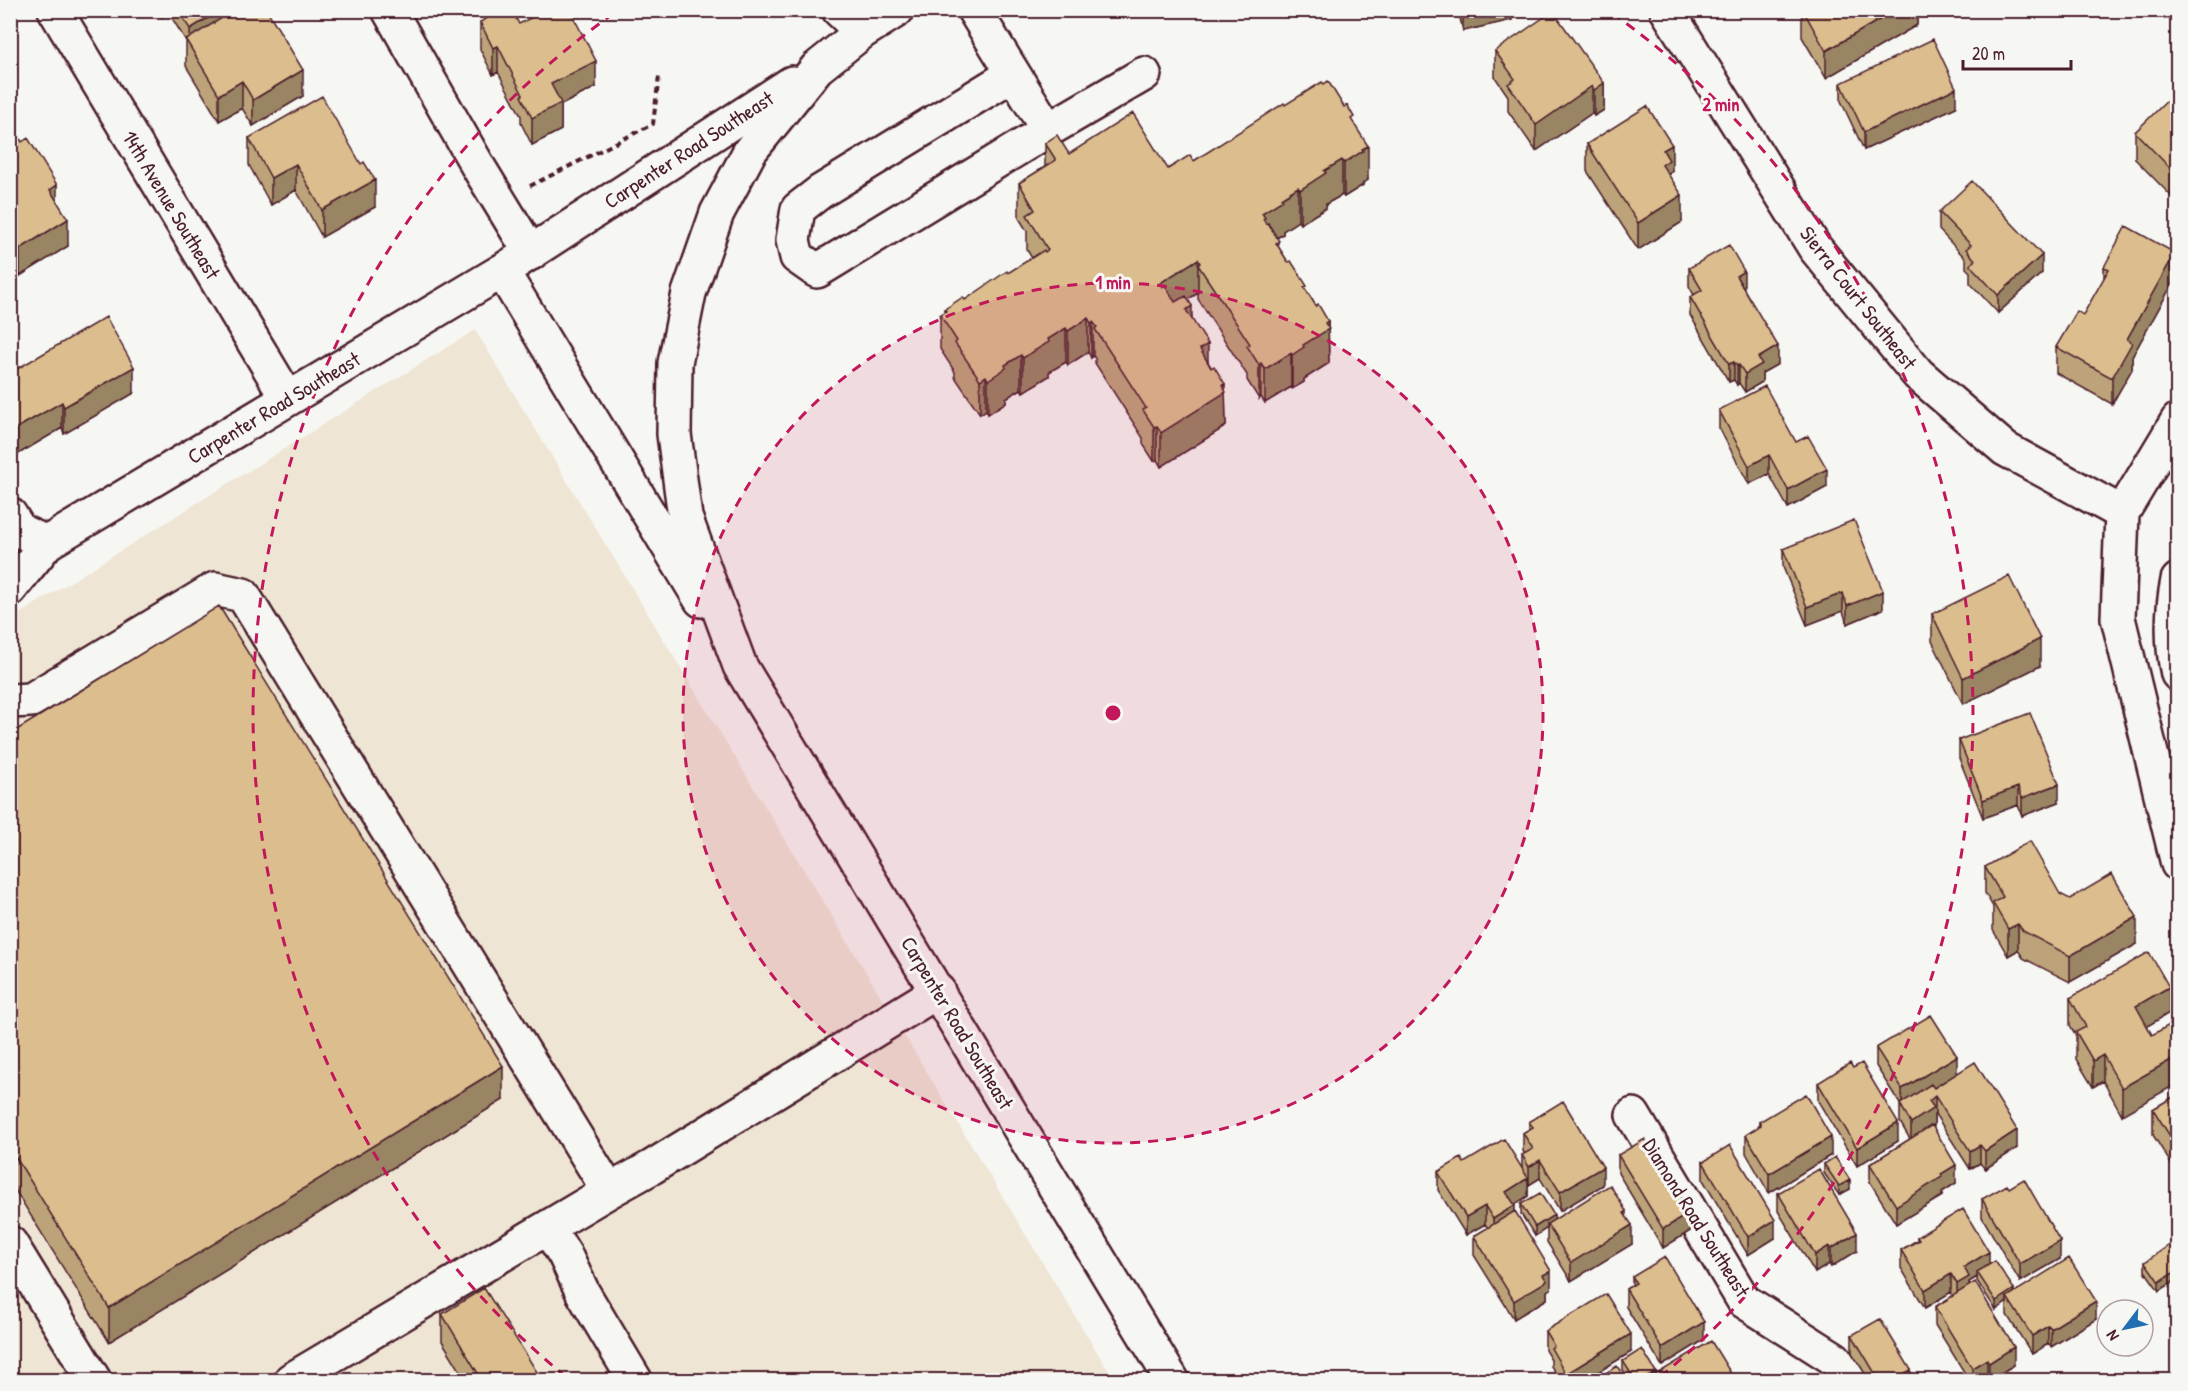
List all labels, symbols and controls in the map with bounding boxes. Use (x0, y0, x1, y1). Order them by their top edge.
scale bar (1963, 33, 2071, 71)
text: 20 m (1972, 41, 2005, 66)
street label: Carpenter Road Southeast (598, 83, 780, 215)
text: 2 min (1703, 92, 1739, 117)
street label: 14th Avenue Southeast (116, 125, 228, 285)
street label: Sierra Court Southeast (1793, 220, 1924, 376)
text: 1 min (1095, 270, 1131, 295)
street label: Carpenter Road Southeast (182, 344, 366, 471)
centre of rings (1103, 703, 1123, 723)
street label: Carpenter Road Southeast (894, 931, 1021, 1115)
street label: Diamond Road Southeast (1636, 1133, 1757, 1303)
north arrow (2095, 1298, 2155, 1358)
text: N (2100, 1326, 2124, 1345)

